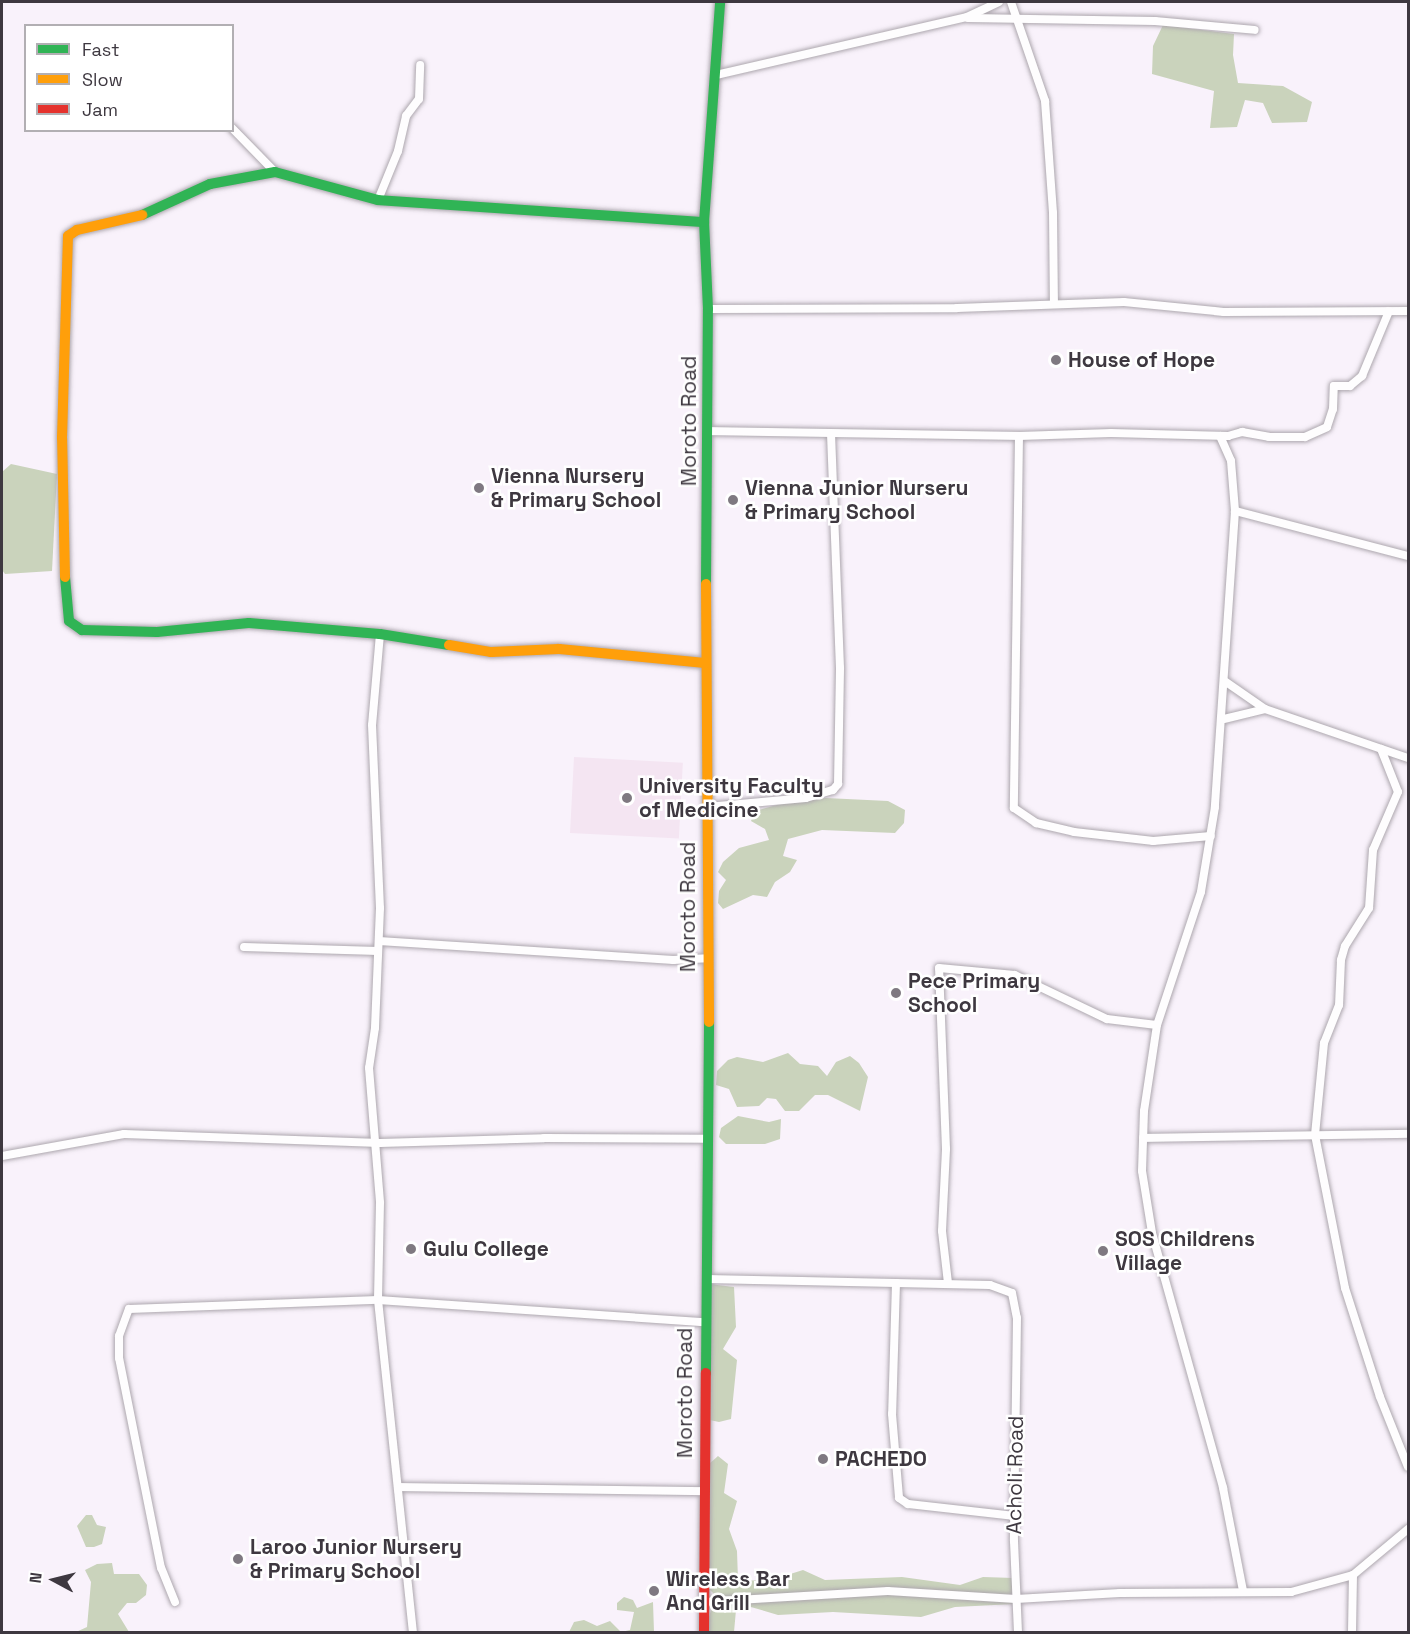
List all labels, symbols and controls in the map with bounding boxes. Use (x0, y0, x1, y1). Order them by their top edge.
legend (24, 24, 234, 132)
text: Fast (82, 38, 119, 61)
text: Slow (82, 68, 123, 91)
text: Jam (82, 98, 118, 121)
place label: House of Hope (1068, 347, 1215, 373)
marker: House of Hope (1049, 353, 1063, 367)
street label: Moroto Road (676, 356, 702, 486)
place label: Vienna Nursery & Primary School (491, 463, 661, 513)
place label: Vienna Junior Nurseru & Primary School (745, 475, 969, 525)
marker: Vienna Nursery & Primary School (472, 481, 486, 495)
marker: Vienna Junior Nurseru & Primary School (726, 493, 740, 507)
place label: University Faculty of Medicine (639, 773, 824, 823)
marker: University Faculty of Medicine (620, 791, 634, 805)
street label: Moroto Road (675, 842, 701, 972)
place label: Pece Primary School (908, 968, 1040, 1018)
marker: Pece Primary School (889, 986, 903, 1000)
place label: SOS Childrens Village (1115, 1226, 1255, 1276)
place label: Gulu College (423, 1236, 549, 1262)
marker: Gulu College (404, 1242, 418, 1256)
marker: SOS Childrens Village (1096, 1244, 1110, 1258)
street label: Moroto Road (672, 1328, 698, 1458)
street label: Acholi Road (1001, 1415, 1029, 1535)
place label: PACHEDO (835, 1446, 927, 1472)
marker: PACHEDO (816, 1452, 830, 1466)
place label: Laroo Junior Nursery & Primary School (250, 1534, 462, 1584)
north arrow (24, 1550, 84, 1610)
marker: Laroo Junior Nursery & Primary School (231, 1552, 245, 1566)
place label: Wireless Bar And Grill (666, 1566, 790, 1616)
text: N (25, 1571, 47, 1584)
marker: Wireless Bar And Grill (647, 1584, 661, 1598)

